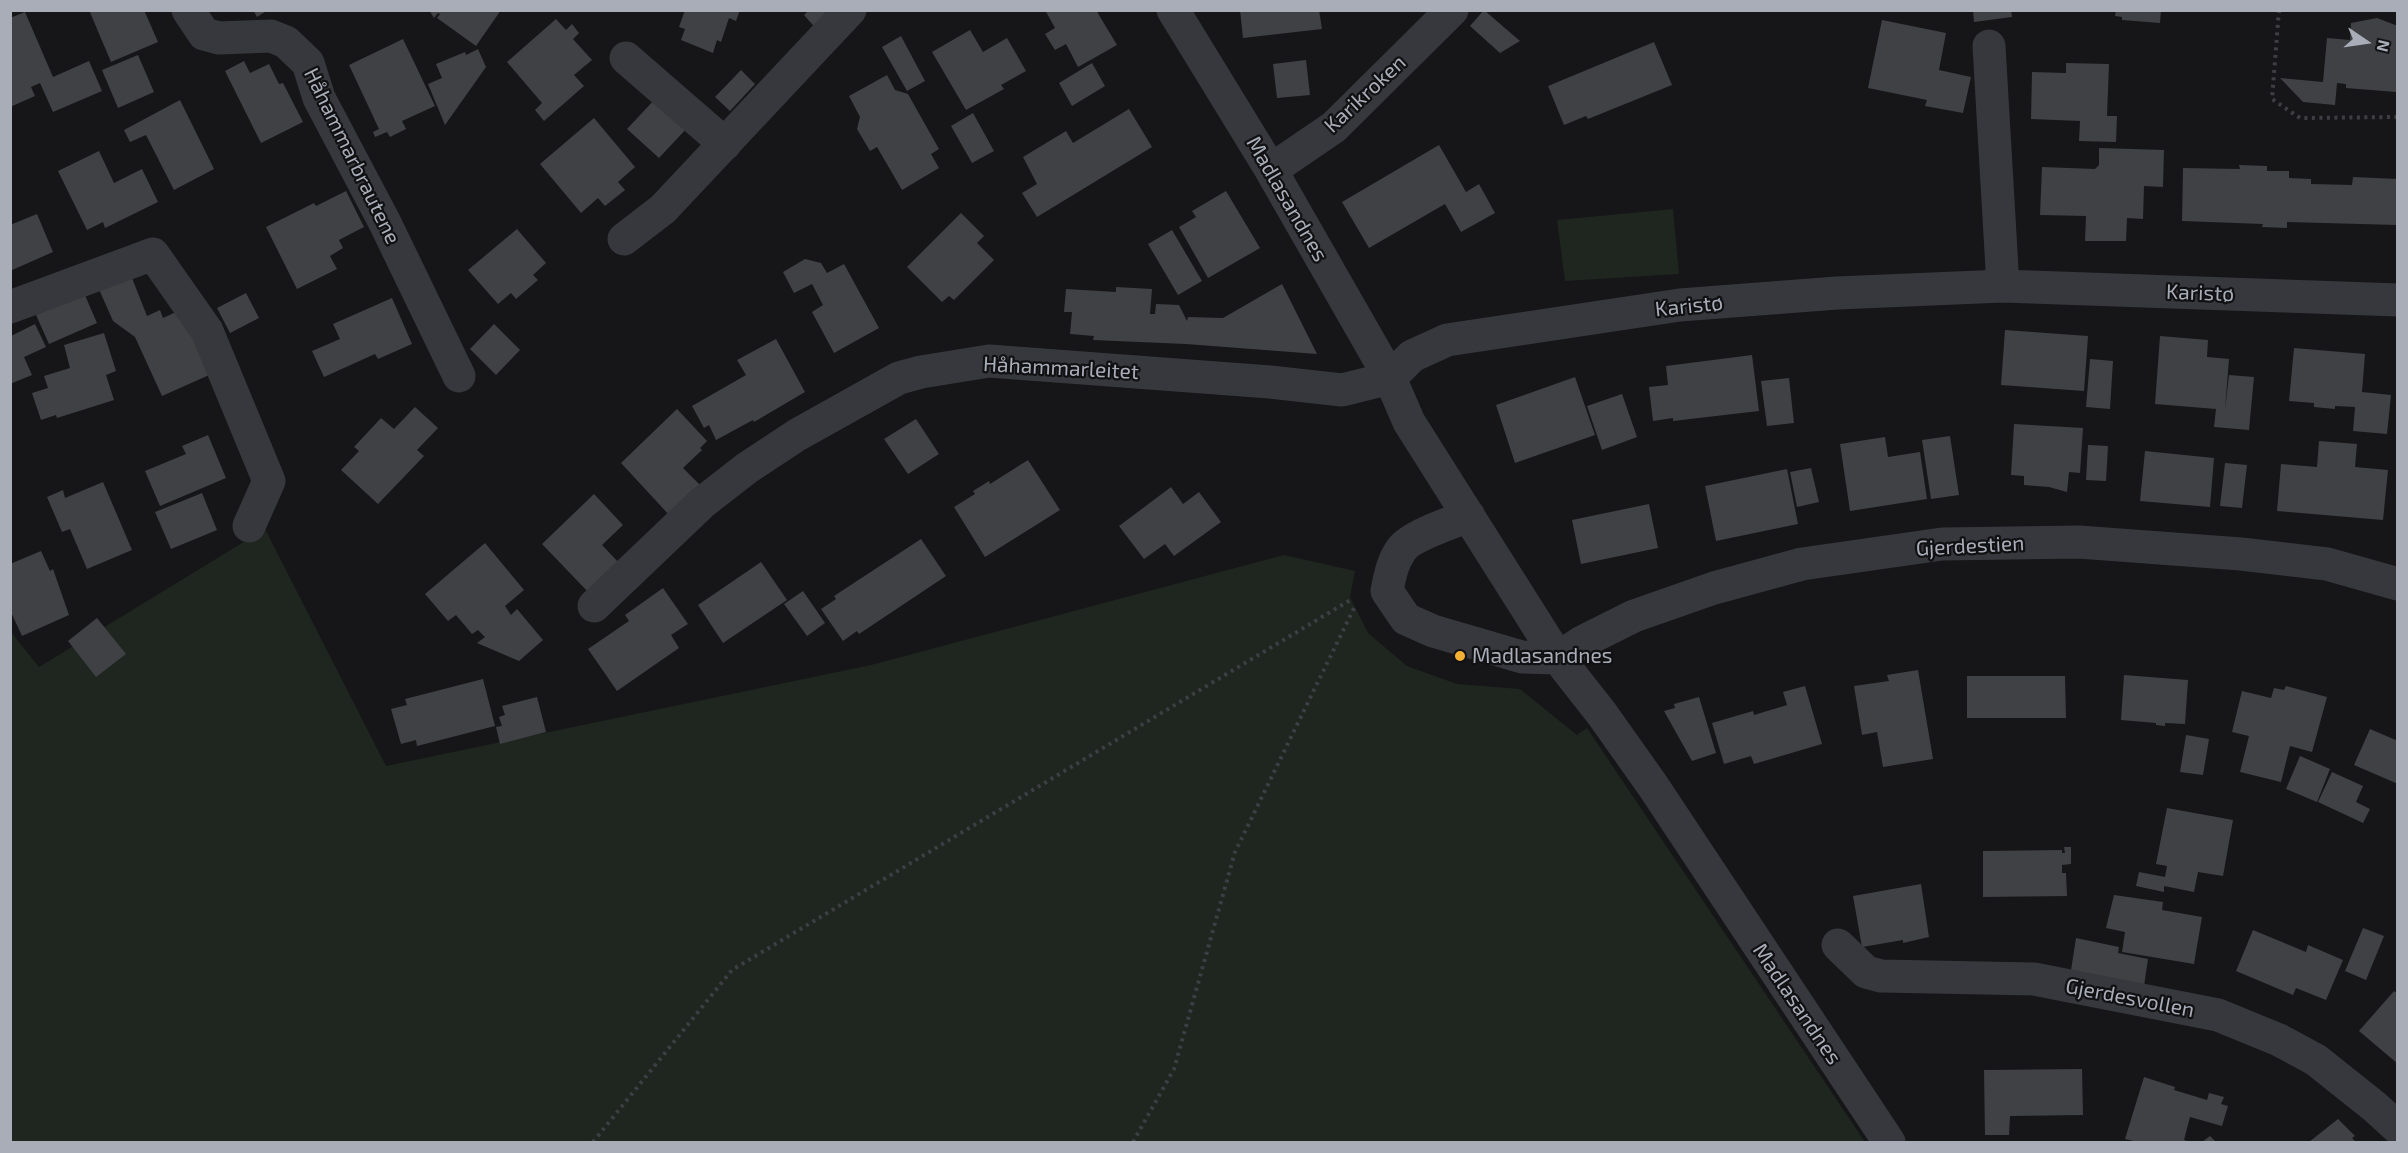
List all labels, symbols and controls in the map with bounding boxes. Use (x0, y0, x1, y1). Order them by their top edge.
north arrow (2336, 12, 2396, 72)
text: N (2373, 38, 2395, 54)
street label: Karikroken (1319, 50, 1411, 138)
street label: Håhammarbrautene (298, 64, 406, 248)
street label: Madlasandnes (1241, 132, 1333, 266)
street label: Karistø (2165, 279, 2235, 307)
street label: Karistø (1654, 290, 1724, 322)
street label: Håhammarleitet (982, 351, 1140, 385)
street label: Gjerdestien (1915, 531, 2025, 561)
place label: Madlasandnes (1472, 643, 1612, 669)
marker: Madlasandnes (1453, 649, 1467, 663)
street label: Madlasandnes (1747, 939, 1847, 1069)
street label: Gjerdesvollen (2063, 973, 2197, 1023)

